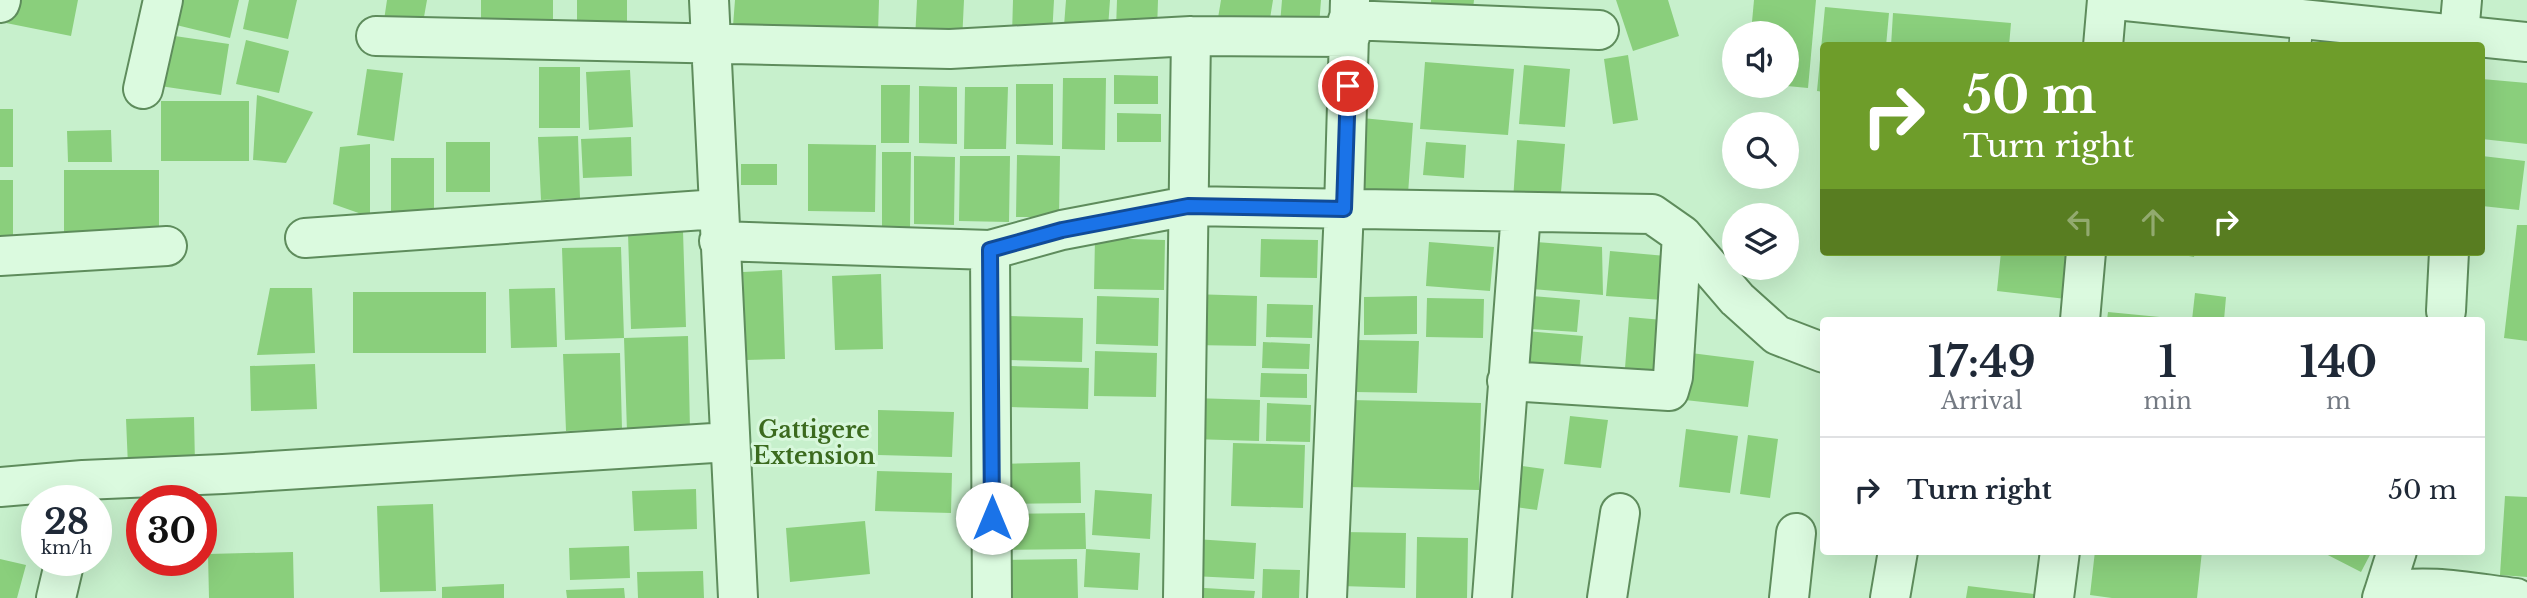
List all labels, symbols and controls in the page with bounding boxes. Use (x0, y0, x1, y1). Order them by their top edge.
map controls (1722, 21, 1799, 280)
button: sound (1722, 21, 1799, 98)
pin (1318, 56, 1378, 116)
text: 50 m (1963, 65, 2096, 126)
icon: arrive (1329, 67, 1367, 105)
icon: right (1848, 70, 1939, 161)
button: search (1722, 112, 1799, 189)
text: Turn right (1963, 126, 2134, 166)
button: layers (1722, 203, 1799, 280)
icon: left (2061, 203, 2099, 241)
icon: ahead (2134, 203, 2172, 241)
icon: right (2207, 203, 2245, 241)
text: 17:49 (1928, 336, 2036, 388)
text: 1 (2158, 336, 2177, 388)
text: 140 (2299, 336, 2377, 388)
text: Arrival (1941, 387, 2022, 415)
text: min (2143, 387, 2192, 415)
text: m (2326, 387, 2351, 415)
district label: Gattigere Extension (753, 416, 875, 470)
icon: right (1848, 471, 1886, 509)
text: Turn right (1907, 474, 2052, 506)
text: 50 m (2388, 474, 2457, 506)
position arrow (955, 481, 1029, 555)
speed limit sign: 30 (126, 485, 217, 576)
text: 28 (44, 500, 89, 543)
text: km/h (41, 537, 92, 559)

